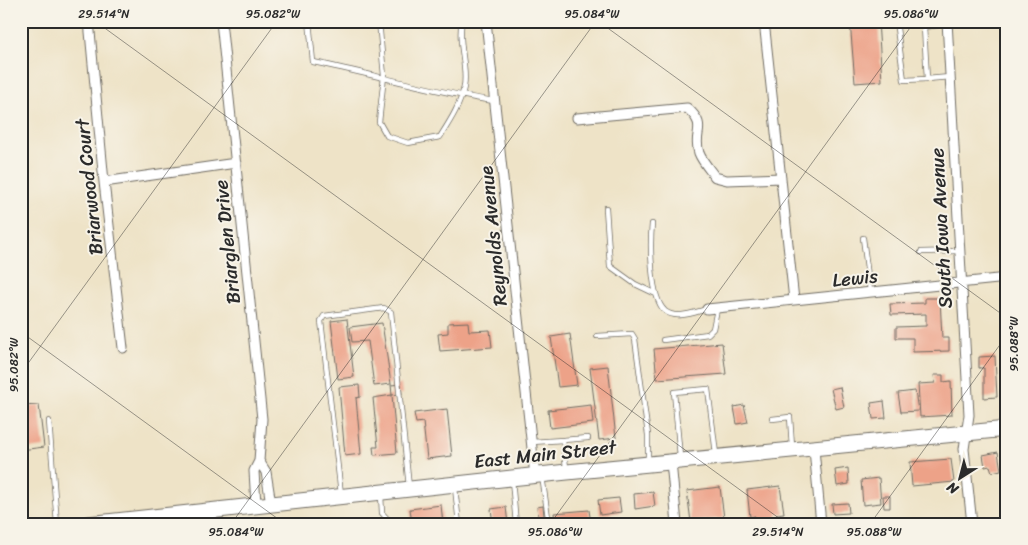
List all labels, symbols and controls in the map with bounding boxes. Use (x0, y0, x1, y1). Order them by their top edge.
text: 29.514°N (78, 3, 130, 25)
text: 95.082°W (246, 3, 301, 25)
text: 95.084°W (564, 3, 620, 25)
text: 95.086°W (884, 3, 939, 25)
street label: Briarwood Court (65, 116, 113, 257)
street label: South Iowa Avenue (920, 147, 962, 309)
street label: Reynolds Avenue (469, 164, 517, 308)
street label: Briarglen Drive (204, 178, 250, 306)
street label: Lewis (831, 259, 880, 297)
text: 95.088°W (1003, 316, 1025, 371)
text: 95.082°W (3, 337, 25, 392)
street label: East Main Street (472, 430, 619, 478)
north arrow (936, 452, 986, 502)
text: N (941, 475, 965, 502)
text: 95.084°W (208, 521, 264, 543)
text: 95.086°W (528, 521, 583, 543)
text: 29.514°N (752, 521, 804, 543)
text: 95.088°W (847, 521, 902, 543)

